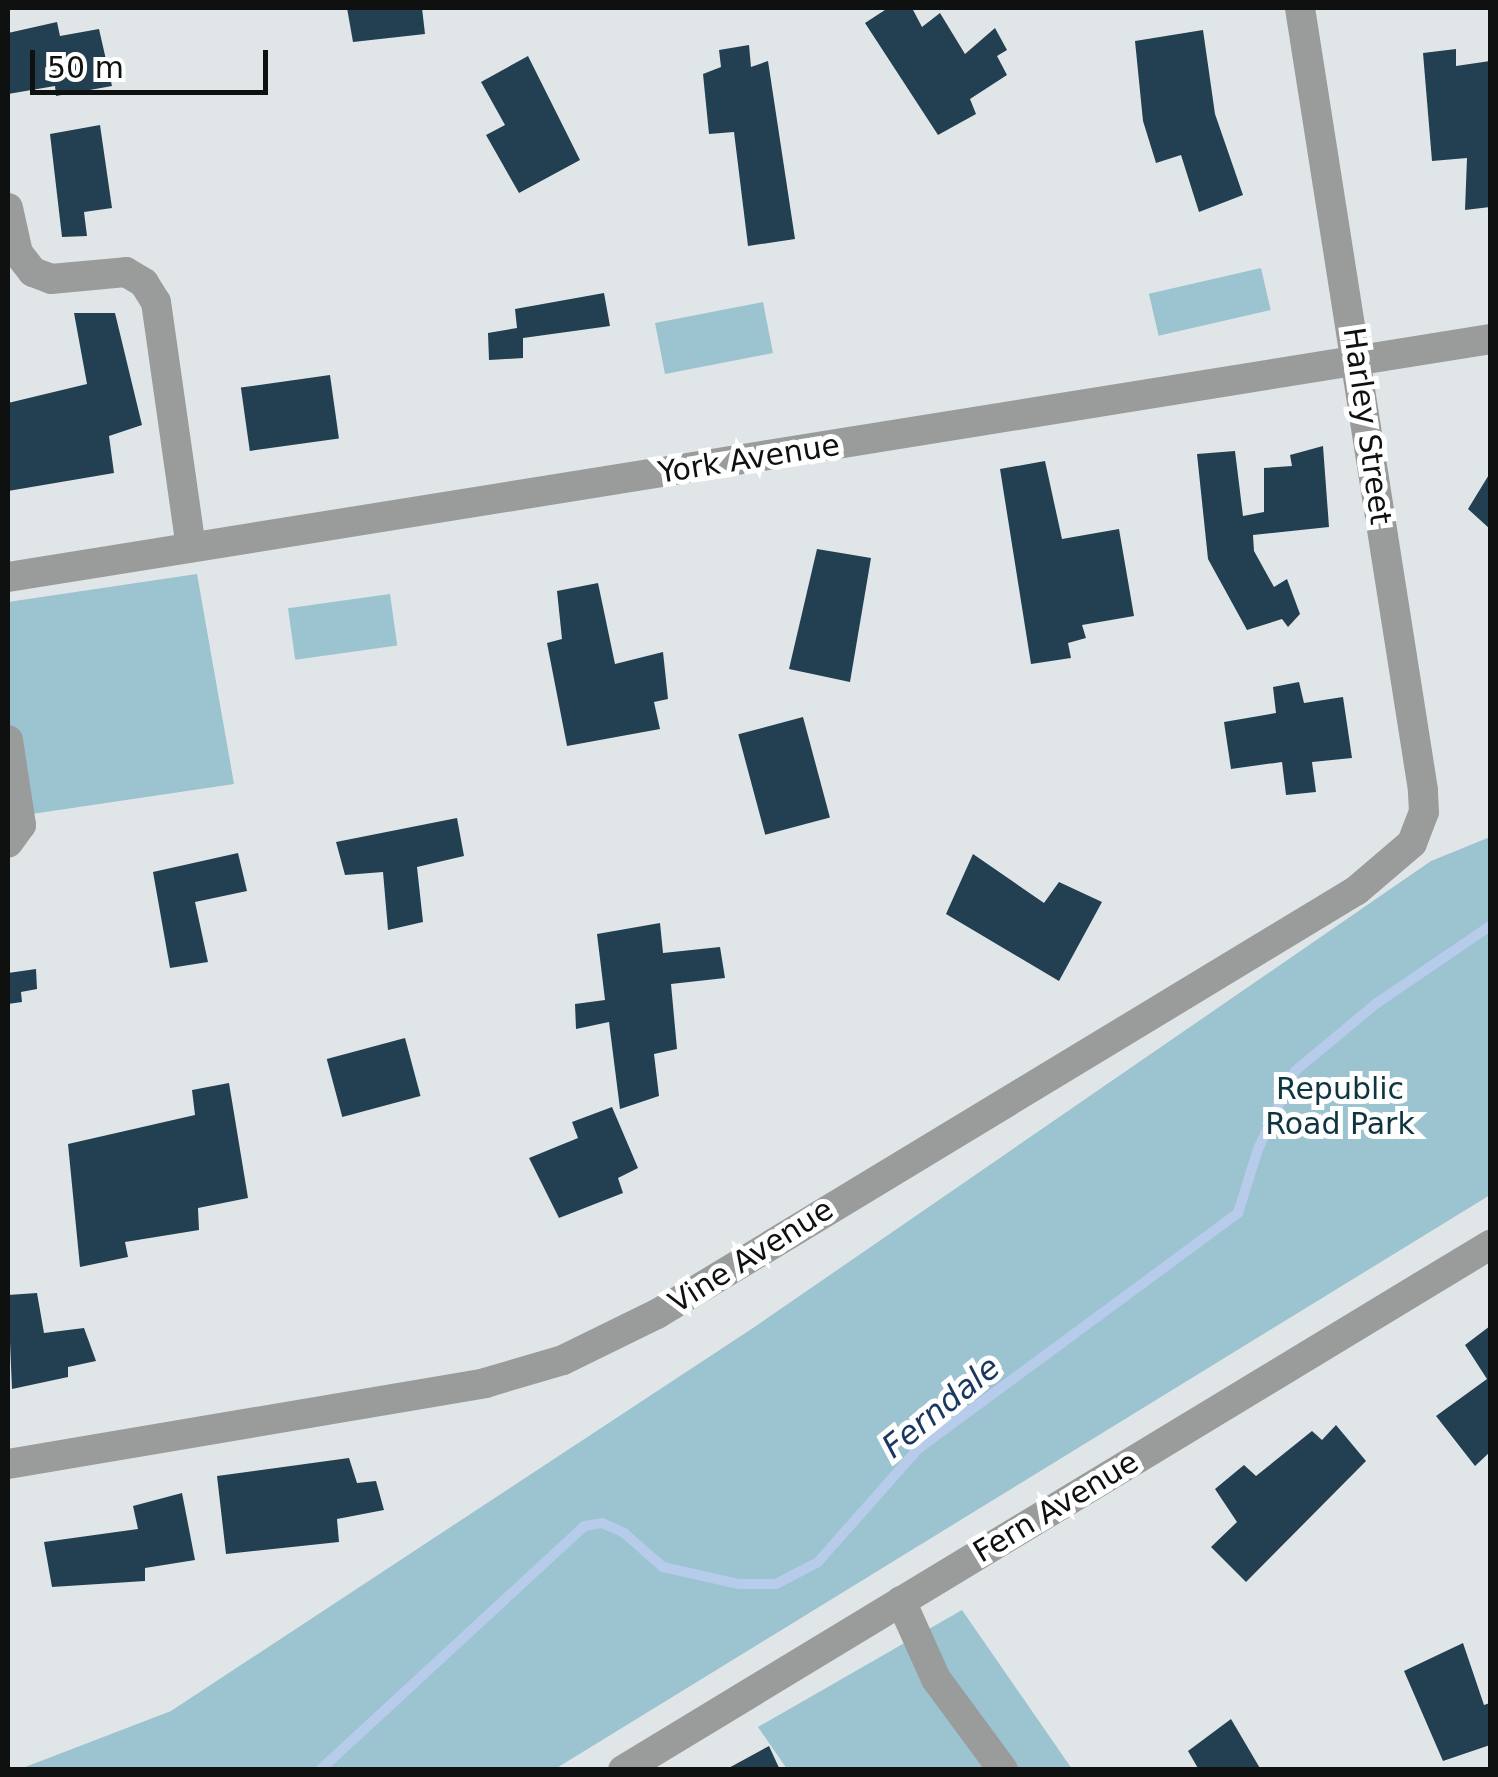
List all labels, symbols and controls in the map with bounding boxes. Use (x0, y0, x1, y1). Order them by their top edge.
scale bar (35, 30, 272, 92)
text: 50 m (47, 50, 124, 85)
street label: Harley Street (1335, 325, 1399, 527)
street label: York Avenue (656, 427, 842, 491)
park label: Republic Road Park (1265, 1071, 1415, 1142)
street label: Vine Avenue (662, 1191, 840, 1321)
water label: Ferndale (875, 1348, 1007, 1466)
street label: Fern Avenue (967, 1444, 1145, 1570)

